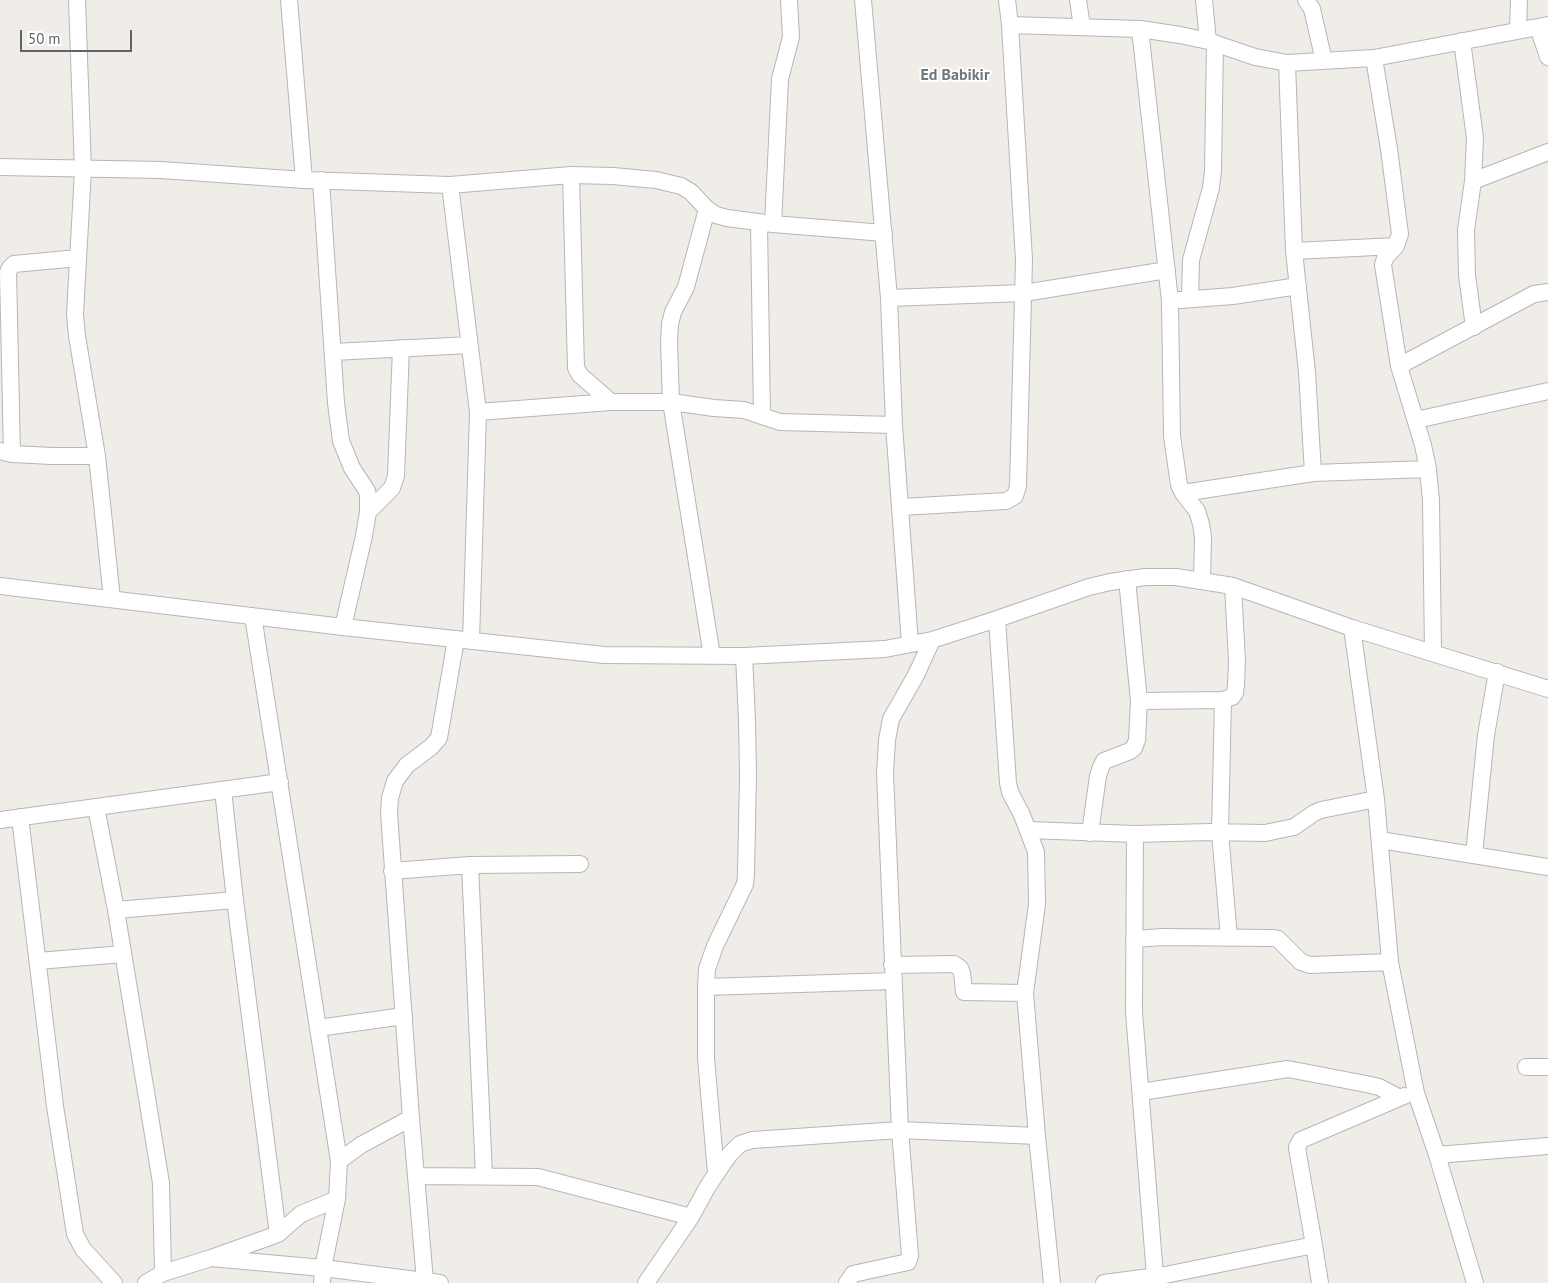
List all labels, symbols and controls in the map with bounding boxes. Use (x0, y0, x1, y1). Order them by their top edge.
scale bar (22, 20, 135, 52)
text: 50 m (28, 29, 61, 48)
district label: Ed Babikir (920, 65, 990, 85)

